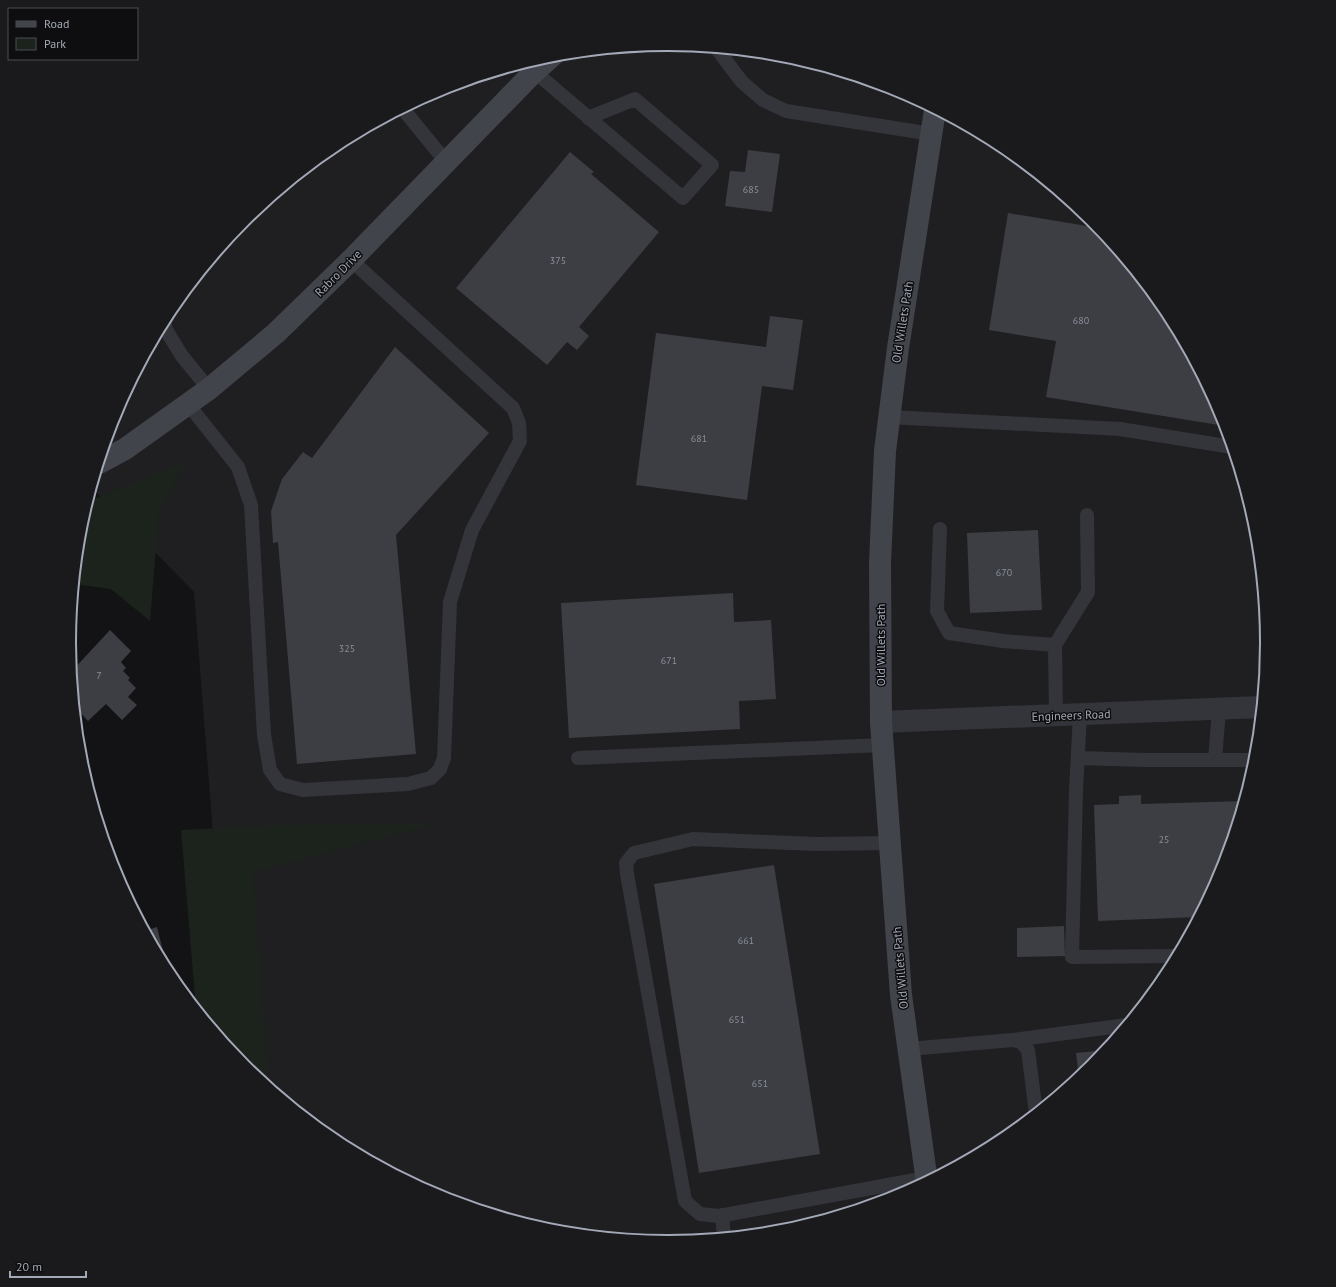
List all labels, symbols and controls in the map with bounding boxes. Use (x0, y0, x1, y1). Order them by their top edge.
legend (8, 8, 138, 60)
text: Road (44, 16, 69, 31)
text: Park (44, 36, 66, 51)
house number: 685 (743, 183, 759, 196)
street label: Rabro Drive (311, 246, 365, 300)
house number: 375 (550, 254, 566, 267)
street label: Old Willets Path (888, 280, 916, 364)
house number: 680 (1073, 314, 1090, 327)
house number: 681 (691, 432, 707, 445)
house number: 670 (996, 566, 1013, 579)
street label: Old Willets Path (873, 604, 888, 686)
house number: 325 (339, 642, 355, 655)
house number: 671 (661, 654, 677, 667)
house number: 7 (96, 669, 102, 682)
street label: Engineers Road (1031, 706, 1111, 724)
house number: 25 (1159, 833, 1169, 846)
street label: Old Willets Path (889, 926, 911, 1010)
house number: 661 (738, 934, 754, 947)
house number: 651 (729, 1013, 745, 1026)
house number: 651 (752, 1077, 768, 1090)
scale bar (10, 1253, 86, 1279)
text: 20 m (16, 1259, 42, 1274)

